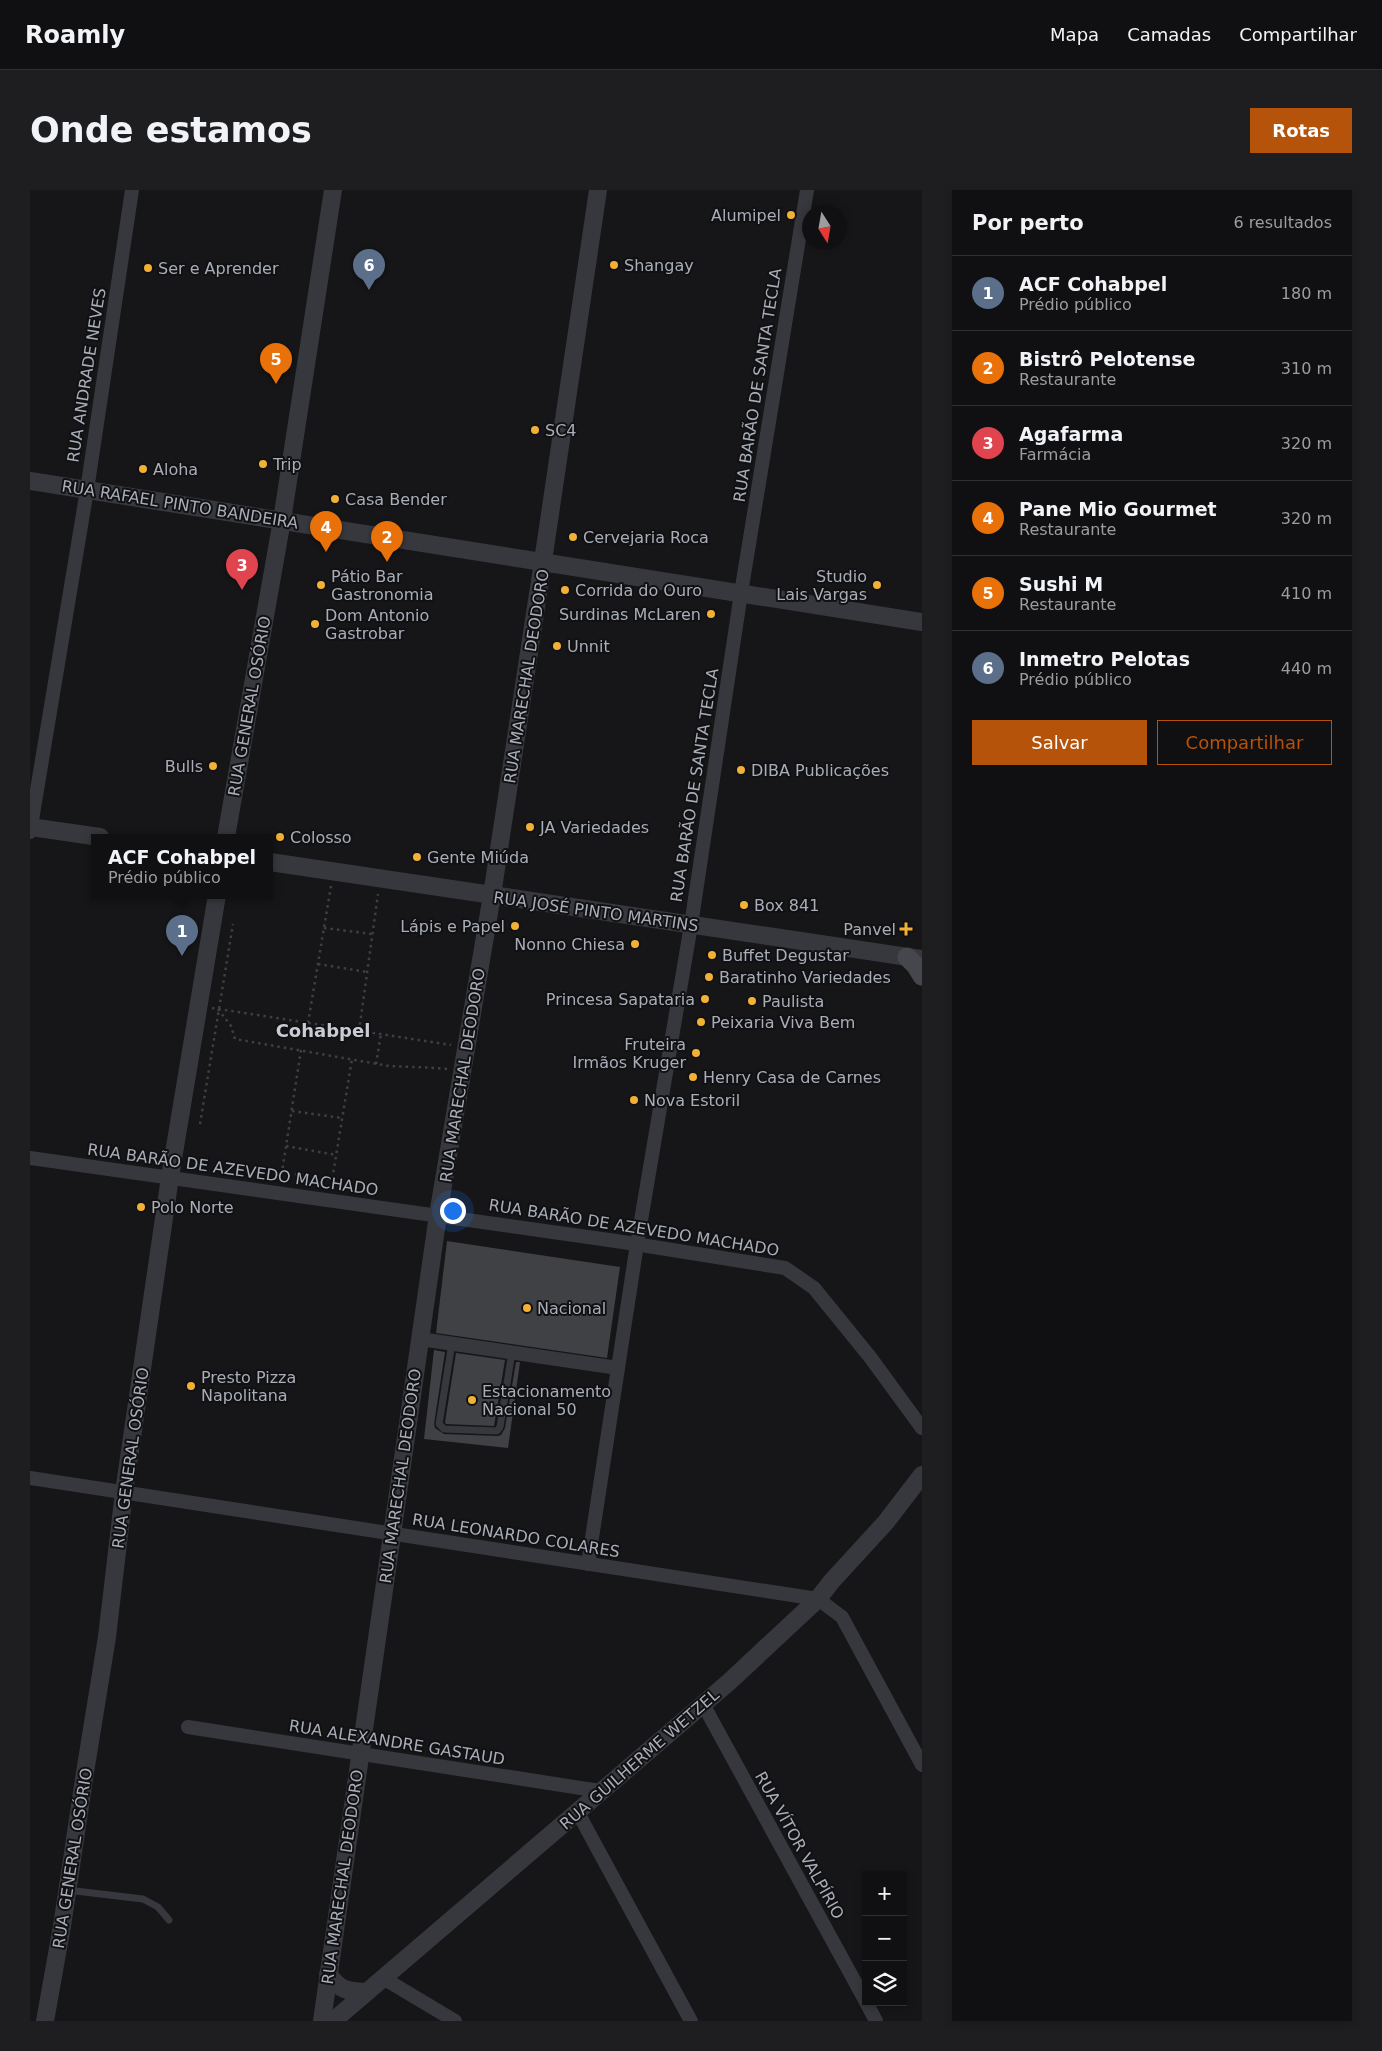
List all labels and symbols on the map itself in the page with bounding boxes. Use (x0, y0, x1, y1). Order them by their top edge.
north arrow (802, 205, 847, 250)
place label: Alumipel (711, 206, 781, 225)
marker: Alumipel (785, 209, 797, 221)
pin: 6 (353, 249, 385, 290)
place label: Shangay (624, 256, 694, 275)
place label: Ser e Aprender (158, 259, 279, 278)
marker: Shangay (608, 259, 620, 271)
marker: Ser e Aprender (142, 262, 154, 274)
street label: RUA BARÃO DE SANTA TECLA (730, 267, 785, 503)
street label: RUA ANDRADE NEVES (63, 287, 110, 464)
pin: 5 (260, 343, 292, 384)
place label: SC4 (545, 421, 577, 440)
marker: SC4 (529, 424, 541, 436)
place label: Trip (272, 455, 302, 474)
marker: Trip (257, 458, 269, 470)
place label: Aloha (153, 460, 198, 479)
marker: Aloha (137, 463, 149, 475)
street label: RUA RAFAEL PINTO BANDEIRA (60, 476, 300, 533)
place label: Casa Bender (345, 490, 447, 509)
marker: Casa Bender (329, 493, 341, 505)
pin: 4 (310, 511, 342, 552)
pin: 2 (371, 521, 403, 562)
place label: Cervejaria Roca (583, 528, 709, 547)
marker: Cervejaria Roca (567, 531, 579, 543)
pin: 3 (226, 549, 258, 590)
place label: Pátio Bar Gastronomia (331, 567, 434, 604)
place label: Studio Lais Vargas (776, 567, 867, 604)
street label: RUA MARECHAL DEODORO (500, 568, 553, 785)
marker: Pátio Bar Gastronomia (315, 579, 327, 591)
marker: Studio Lais Vargas (871, 579, 883, 591)
place label: Corrida do Ouro (575, 581, 702, 600)
marker: Corrida do Ouro (559, 584, 571, 596)
place label: Surdinas McLaren (559, 605, 701, 624)
place label: Dom Antonio Gastrobar (325, 606, 429, 643)
marker: Surdinas McLaren (705, 608, 717, 620)
street label: RUA GENERAL OSÓRIO (224, 615, 275, 798)
marker: Dom Antonio Gastrobar (309, 618, 321, 630)
place label: Unnit (567, 637, 610, 656)
marker: Unnit (551, 640, 563, 652)
street label: RUA BARÃO DE SANTA TECLA (667, 667, 722, 903)
place label: Bulls (165, 757, 203, 776)
marker: Bulls (207, 760, 219, 772)
place label: DIBA Publicações (751, 761, 889, 780)
marker: DIBA Publicações (735, 764, 747, 776)
place label: JA Variedades (539, 818, 649, 837)
marker: JA Variedades (524, 821, 536, 833)
place label: Colosso (290, 828, 352, 847)
marker: Colosso (274, 831, 286, 843)
place label: Gente Miúda (427, 848, 529, 867)
marker: Gente Miúda (411, 851, 423, 863)
street label: RUA JOSÉ PINTO MARTINS (492, 888, 700, 935)
place label: Box 841 (754, 896, 819, 915)
marker: Box 841 (738, 899, 750, 911)
pin: 1 (166, 915, 198, 956)
place label: Lápis e Papel (400, 917, 505, 936)
marker: Lápis e Papel (509, 920, 521, 932)
place label: Panvel (843, 920, 896, 939)
marker: Panvel (900, 923, 912, 935)
place label: Nonno Chiesa (514, 935, 625, 954)
marker: Nonno Chiesa (629, 938, 641, 950)
place label: Buffet Degustar (722, 946, 849, 965)
marker: Buffet Degustar (706, 949, 718, 961)
street label: RUA MARECHAL DEODORO (436, 967, 489, 1184)
place label: Baratinho Variedades (719, 968, 891, 987)
marker: Baratinho Variedades (703, 971, 715, 983)
place label: Princesa Sapataria (546, 990, 695, 1009)
place label: Paulista (762, 992, 824, 1011)
marker: Princesa Sapataria (699, 993, 711, 1005)
marker: Paulista (746, 995, 758, 1007)
place label: Peixaria Viva Bem (711, 1013, 855, 1032)
marker: Peixaria Viva Bem (695, 1016, 707, 1028)
district label: Cohabpel (276, 1020, 370, 1041)
place label: Fruteira Irmãos Kruger (573, 1035, 686, 1072)
marker: Fruteira Irmãos Kruger (690, 1047, 702, 1059)
place label: Henry Casa de Carnes (703, 1068, 881, 1087)
marker: Henry Casa de Carnes (687, 1071, 699, 1083)
place label: Nova Estoril (644, 1091, 740, 1110)
marker: Nova Estoril (628, 1094, 640, 1106)
street label: RUA BARÃO DE AZEVEDO MACHADO (86, 1140, 380, 1199)
street label: RUA BARÃO DE AZEVEDO MACHADO (487, 1195, 780, 1260)
place label: Polo Norte (151, 1198, 234, 1217)
your location (440, 1198, 466, 1224)
marker: Polo Norte (135, 1201, 147, 1213)
place label: Nacional (537, 1299, 606, 1318)
marker: Nacional (521, 1302, 533, 1314)
street label: RUA GENERAL OSÓRIO (108, 1366, 153, 1550)
street label: RUA MARECHAL DEODORO (376, 1367, 425, 1585)
place label: Presto Pizza Napolitana (201, 1368, 296, 1405)
marker: Presto Pizza Napolitana (185, 1380, 197, 1392)
place label: Estacionamento Nacional 50 (482, 1382, 611, 1419)
marker: Estacionamento Nacional 50 (466, 1394, 478, 1406)
street label: RUA LEONARDO COLARES (411, 1510, 621, 1561)
street label: RUA GUILHERME WETZEL (556, 1685, 723, 1834)
street label: RUA ALEXANDRE GASTAUD (288, 1716, 506, 1769)
street label: RUA GENERAL OSÓRIO (49, 1766, 96, 1950)
street label: RUA MARECHAL DEODORO (318, 1768, 367, 1986)
street label: RUA VÍTOR VALPÍRIO (751, 1768, 848, 1922)

